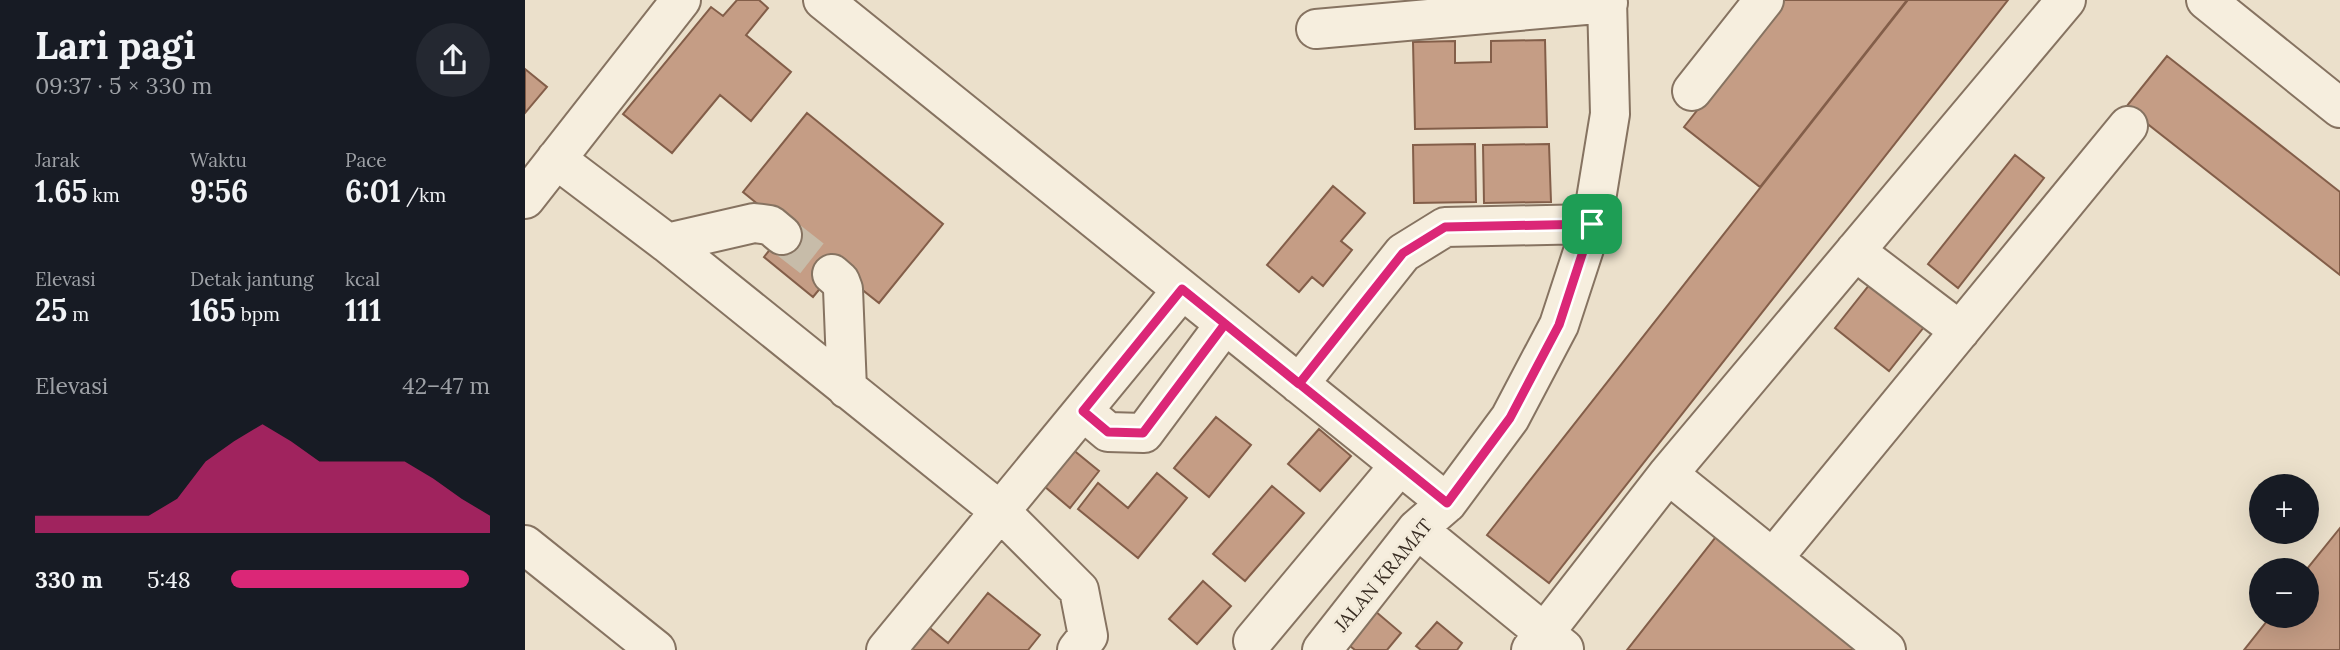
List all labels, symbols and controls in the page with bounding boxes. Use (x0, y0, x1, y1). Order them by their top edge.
text: Lari pagi (35, 21, 196, 69)
button: share (416, 23, 490, 97)
text: 09:37 · 5 × 330 m (35, 71, 212, 100)
text: Jarak (35, 148, 80, 172)
text: Waktu (190, 148, 247, 172)
text: Pace (345, 148, 387, 172)
text: 1.65 (35, 172, 88, 210)
text: 9:56 (190, 172, 248, 210)
text: 6:01 (345, 172, 401, 210)
text: km (88, 183, 120, 207)
text: /km (401, 183, 446, 207)
pin (1562, 194, 1622, 254)
icon: arrive (1573, 205, 1611, 243)
text: Elevasi (35, 267, 96, 291)
text: Detak jantung (190, 267, 314, 291)
text: kcal (345, 267, 380, 291)
text: 25 (35, 291, 67, 329)
text: 165 (190, 291, 236, 329)
text: 111 (345, 291, 382, 329)
text: m (67, 302, 89, 326)
text: bpm (236, 302, 280, 326)
text: Elevasi (35, 371, 108, 400)
text: 42–47 m (402, 371, 490, 400)
map controls (2249, 474, 2319, 628)
button: + (2249, 474, 2319, 544)
street label: JALAN KRAMAT (1328, 514, 1437, 637)
button: − (2249, 558, 2319, 628)
text: 330 m (35, 565, 103, 594)
text: 5:48 (147, 565, 191, 594)

